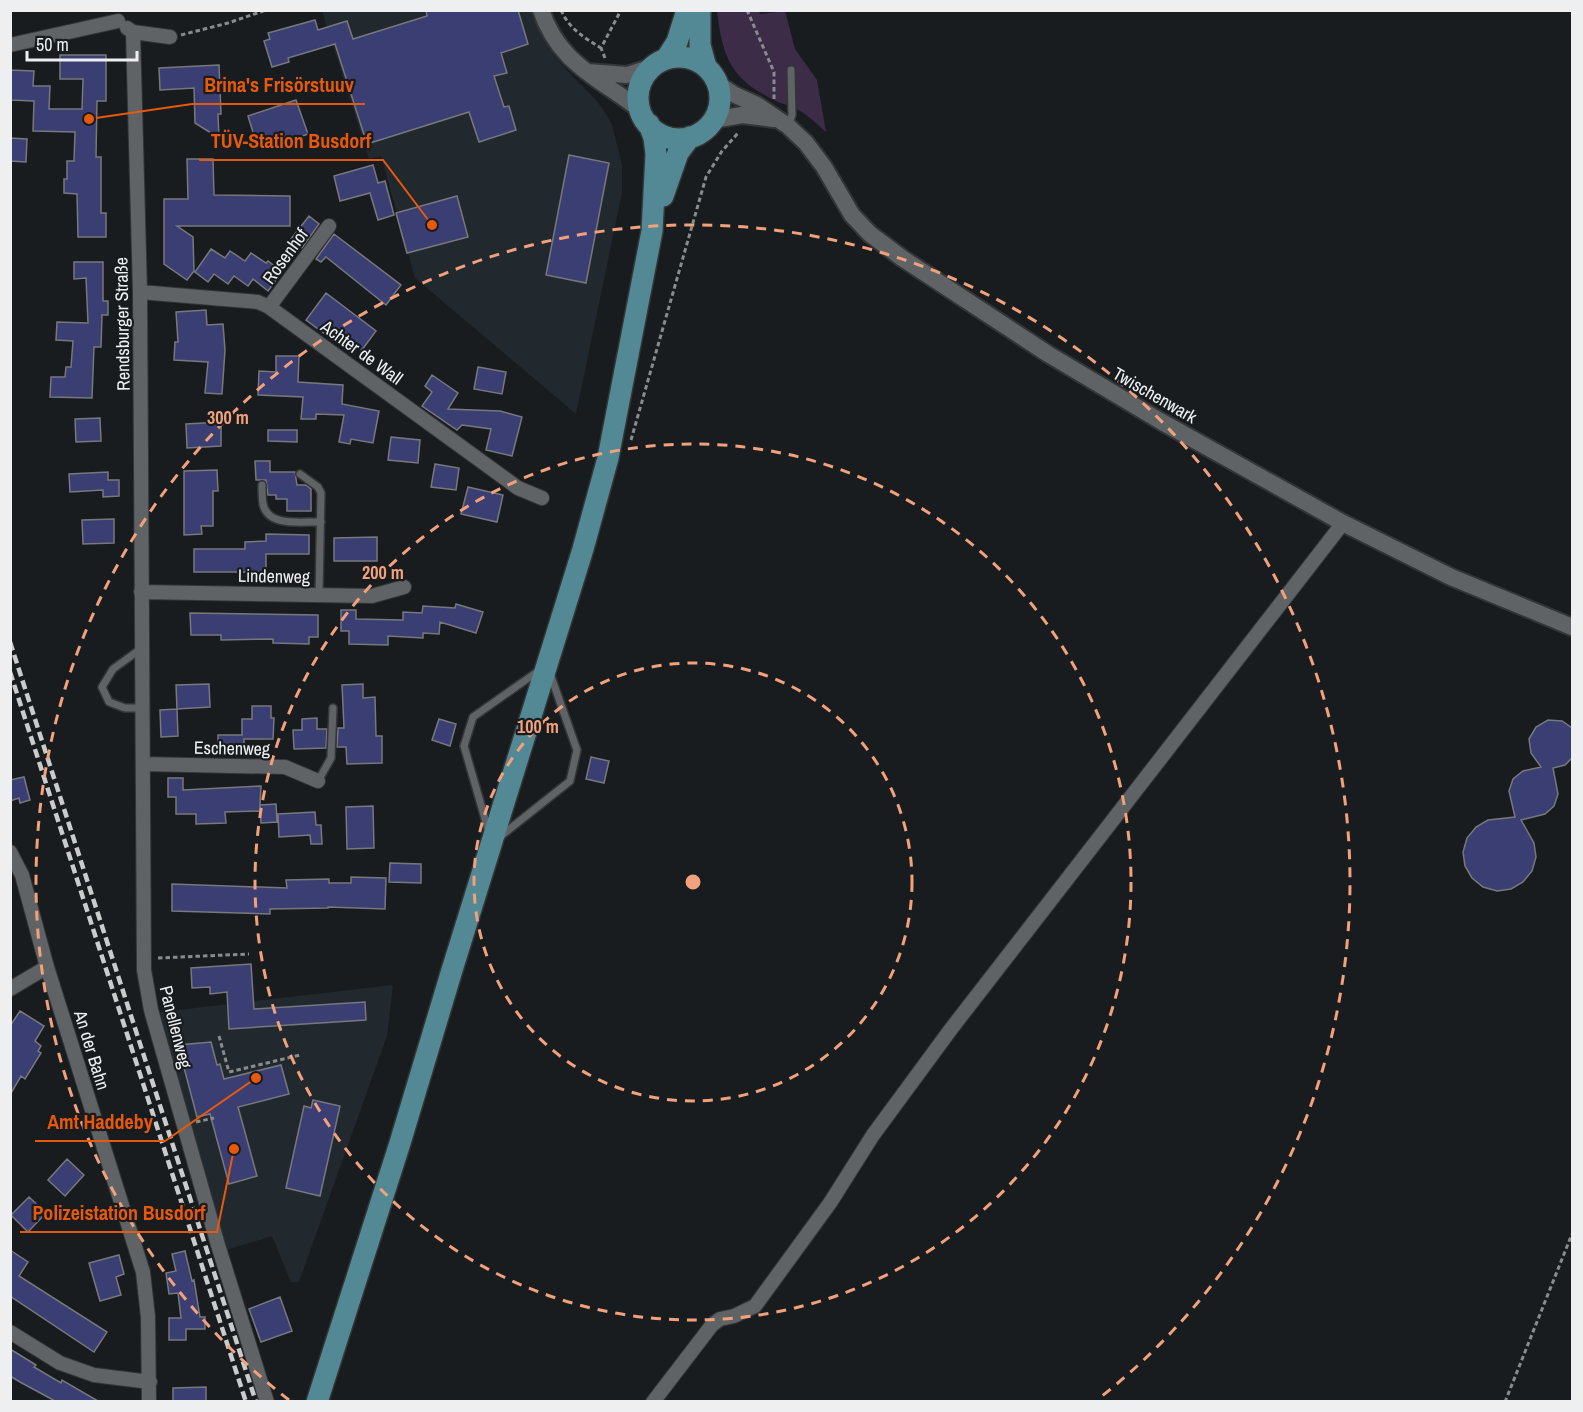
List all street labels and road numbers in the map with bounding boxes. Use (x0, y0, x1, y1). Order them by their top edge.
street label: Rosenhof (256, 222, 314, 289)
street label: Rendsburger Straße (108, 257, 136, 391)
street label: Achter de Wall (315, 313, 408, 390)
street label: Twischenwark (1108, 361, 1202, 430)
street label: Lindenweg (238, 563, 311, 589)
street label: Eschenweg (194, 735, 271, 761)
street label: Panellenweg (154, 983, 199, 1072)
street label: An der Bahn (68, 1006, 116, 1093)

